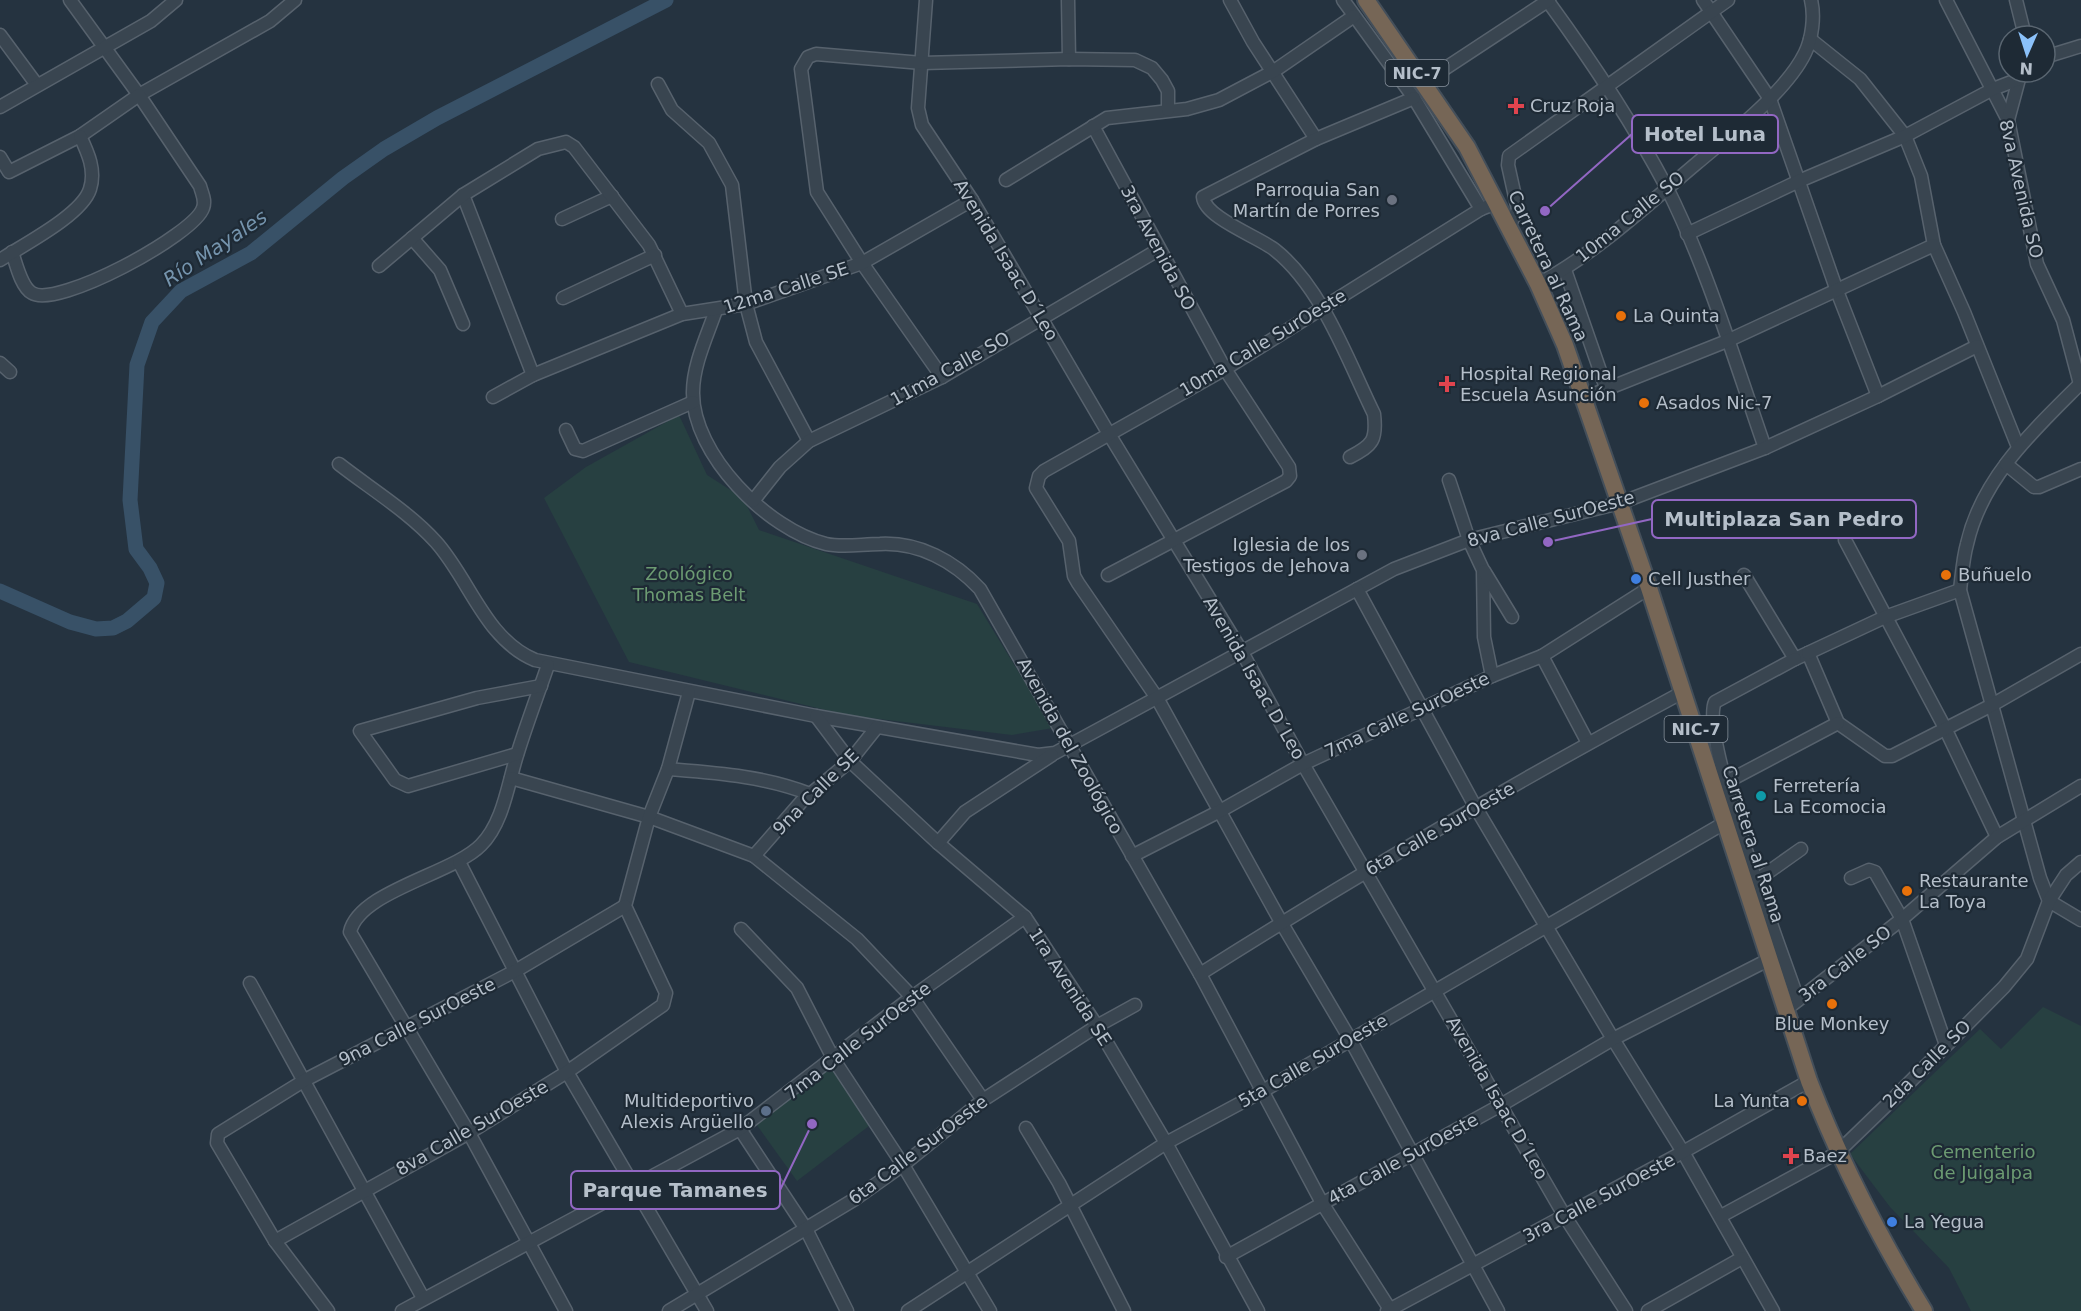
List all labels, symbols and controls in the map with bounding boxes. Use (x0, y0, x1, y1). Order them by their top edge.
north arrow (1997, 24, 2057, 84)
text: N (2019, 59, 2033, 78)
road number: NIC-7 (1386, 60, 1448, 86)
place label: Cruz Roja (1530, 95, 1615, 116)
marker: Cruz Roja (1507, 97, 1525, 115)
callout: Hotel Luna (1632, 115, 1778, 153)
street label: 8va Avenida SO (1995, 117, 2048, 260)
text: Hotel Luna (1644, 122, 1766, 146)
street label: 10ma Calle SO (1571, 167, 1688, 267)
street label: Avenida Isaac D´Leo (950, 175, 1063, 344)
place label: Parroquia San Martín de Porres (1233, 179, 1380, 221)
street label: 3ra Avenida SO (1117, 182, 1200, 314)
street label: Carretera al Rama (1504, 187, 1593, 345)
marker: Parroquia San Martín de Porres (1385, 193, 1399, 207)
water label: Río Mayales (159, 205, 271, 291)
street label: 12ma Calle SE (721, 257, 851, 318)
street label: 10ma Calle SurOeste (1176, 284, 1350, 401)
place label: La Quinta (1633, 305, 1720, 326)
marker: La Quinta (1614, 309, 1628, 323)
street label: 11ma Calle SO (886, 327, 1013, 410)
place label: Hospital Regional Escuela Asunción (1460, 363, 1617, 405)
marker: Hospital Regional Escuela Asunción (1438, 375, 1456, 393)
place label: Asados Nic-7 (1656, 392, 1773, 413)
marker: Asados Nic-7 (1637, 396, 1651, 410)
street label: 8va Calle SurOeste (1465, 486, 1637, 551)
callout: Multiplaza San Pedro (1652, 500, 1916, 538)
text: Multiplaza San Pedro (1664, 507, 1904, 531)
place label: Iglesia de los Testigos de Jehova (1182, 534, 1350, 576)
marker: Iglesia de los Testigos de Jehova (1355, 548, 1369, 562)
park label: Zoológico Thomas Belt (632, 563, 745, 605)
place label: Buñuelo (1958, 564, 2032, 585)
place label: Cell Justher (1648, 568, 1751, 589)
marker: Buñuelo (1939, 568, 1953, 582)
marker: Cell Justher (1629, 572, 1643, 586)
street label: Avenida Isaac D´Leo (1199, 593, 1310, 763)
street label: Avenida del Zoológico (1013, 654, 1128, 838)
street label: 7ma Calle SurOeste (1321, 667, 1492, 762)
road number: NIC-7 (1664, 716, 1728, 742)
street label: 9na Calle SE (768, 744, 863, 839)
street label: Carretera al Rama (1718, 762, 1789, 925)
place label: Ferretería La Ecomocia (1773, 775, 1887, 817)
street label: 6ta Calle SurOeste (1361, 777, 1518, 880)
marker: Ferretería La Ecomocia (1754, 789, 1768, 803)
place label: Restaurante La Toya (1919, 870, 2029, 912)
marker: Restaurante La Toya (1900, 884, 1914, 898)
street label: 3ra Calle SO (1794, 921, 1895, 1006)
street label: 1ra Avenida SE (1025, 924, 1116, 1049)
street label: 9na Calle SurOeste (335, 973, 499, 1070)
street label: 7ma Calle SurOeste (781, 977, 935, 1104)
marker: Blue Monkey (1825, 997, 1839, 1011)
street label: 5ta Calle SurOeste (1234, 1009, 1391, 1112)
street label: Avenida Isaac D´Leo (1442, 1013, 1553, 1183)
place label: Blue Monkey (1774, 1013, 1890, 1034)
street label: 2da Calle SO (1878, 1015, 1975, 1112)
street label: 8va Calle SurOeste (392, 1075, 552, 1180)
place label: Multideportivo Alexis Argüello (621, 1090, 754, 1132)
street label: 6ta Calle SurOeste (844, 1090, 991, 1209)
place label: La Yunta (1713, 1090, 1790, 1111)
marker: La Yunta (1795, 1094, 1809, 1108)
marker: Multideportivo Alexis Argüello (759, 1104, 773, 1118)
street label: 4ta Calle SurOeste (1324, 1108, 1482, 1209)
park label: Cementerio de Juigalpa (1930, 1141, 2036, 1183)
place label: Baez (1803, 1145, 1847, 1166)
street label: 3ra Calle SurOeste (1519, 1149, 1678, 1246)
marker: Baez (1784, 1149, 1798, 1163)
callout: Parque Tamanes (571, 1171, 780, 1209)
text: Parque Tamanes (582, 1178, 768, 1202)
place label: La Yegua (1904, 1211, 1984, 1232)
marker: La Yegua (1885, 1215, 1899, 1229)

